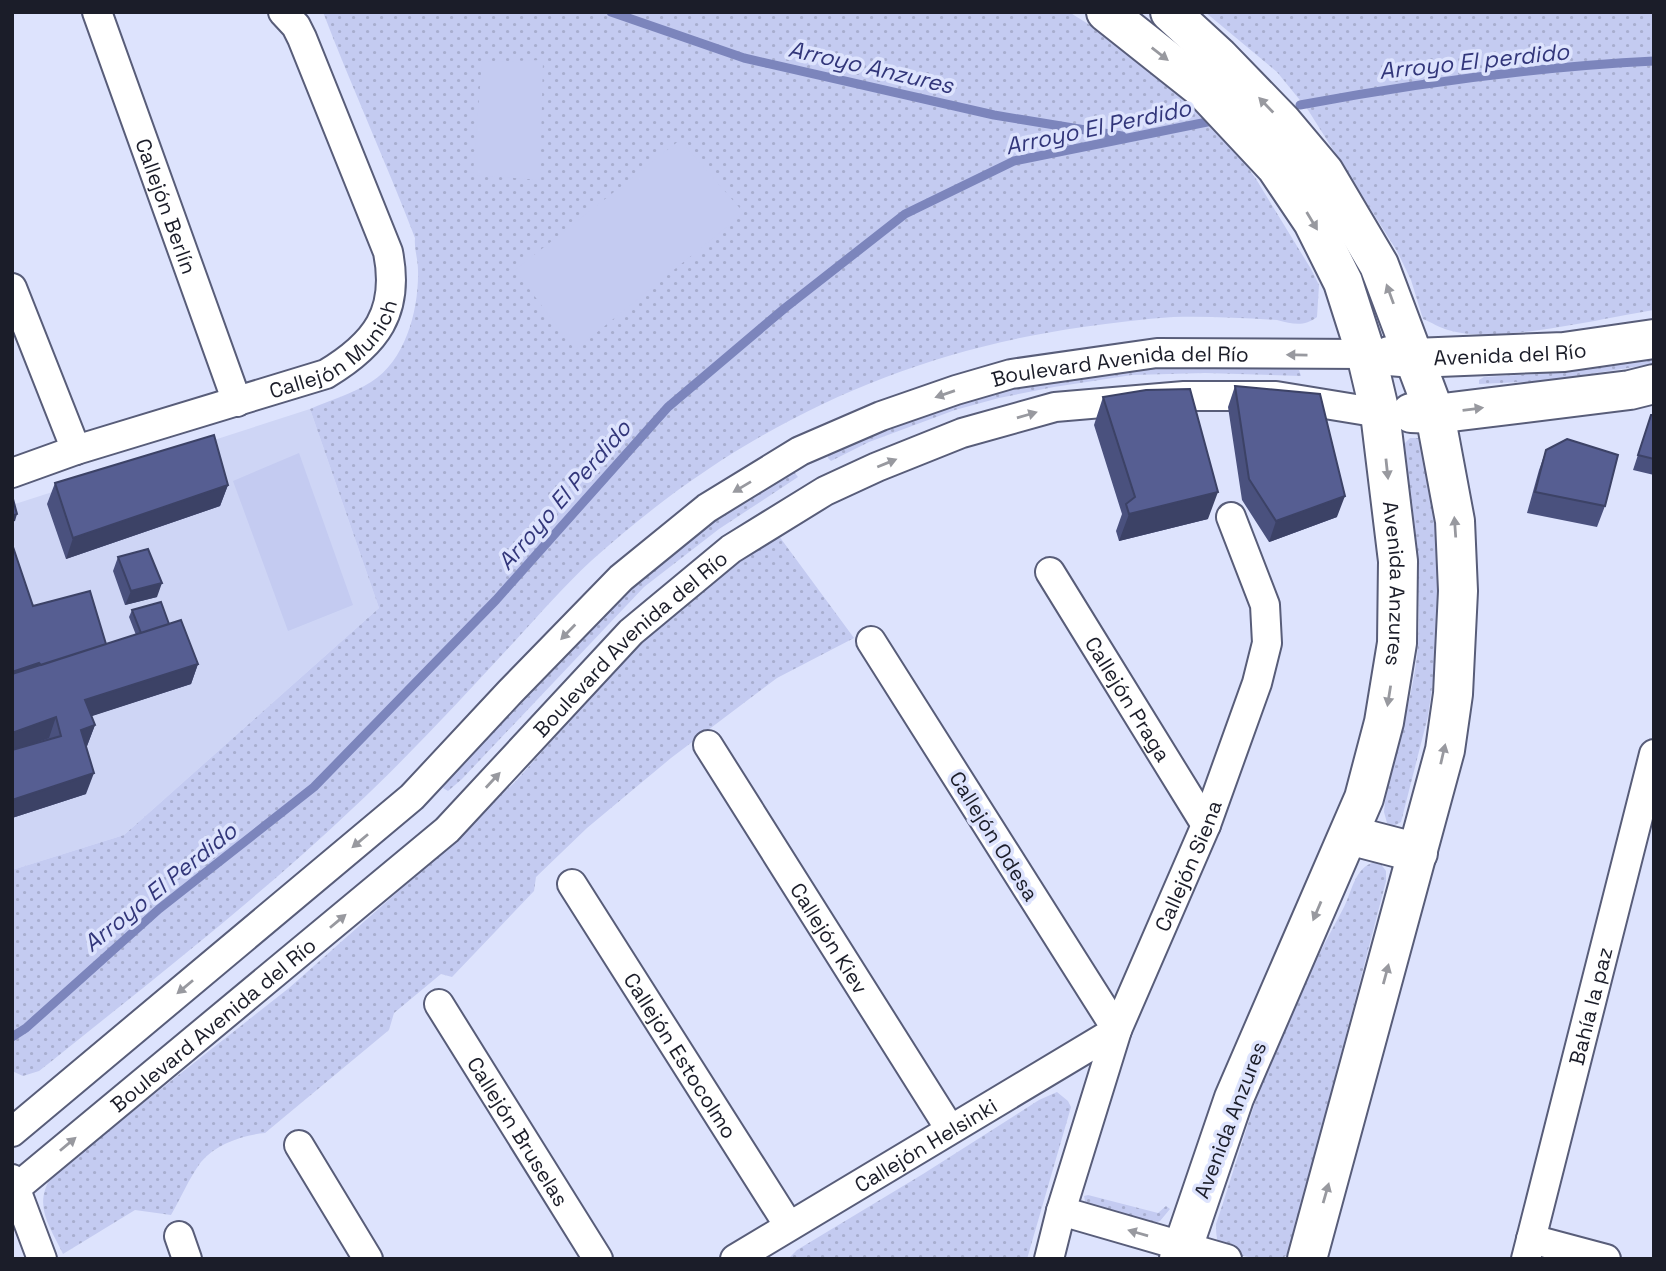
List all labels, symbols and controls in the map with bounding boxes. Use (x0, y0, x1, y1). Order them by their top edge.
water label: Arroyo Anzures (786, 33, 957, 101)
water label: Arroyo El perdido (1378, 36, 1571, 86)
one-way arrow (1150, 47, 1168, 62)
water label: Arroyo El Perdido (1002, 93, 1194, 161)
one-way arrow (1258, 97, 1274, 114)
street label: Callejón Berlín (130, 134, 203, 277)
one-way arrow (1306, 212, 1318, 231)
one-way arrow (1384, 283, 1395, 304)
street label: Callejón Munich (266, 296, 402, 404)
street label: Avenida del Río (1433, 335, 1588, 371)
street label: Boulevard Avenida del Río (988, 339, 1249, 393)
one-way arrow (1286, 349, 1308, 361)
one-way arrow (935, 389, 956, 400)
one-way arrow (1462, 404, 1484, 415)
one-way arrow (1017, 409, 1038, 419)
water label: Arroyo El Perdido (491, 413, 638, 576)
one-way arrow (876, 457, 897, 468)
one-way arrow (1381, 459, 1392, 481)
one-way arrow (732, 480, 751, 493)
street label: Avenida Anzures (1377, 499, 1412, 668)
one-way arrow (1449, 516, 1460, 538)
street label: Boulevard Avenida del Río (527, 544, 733, 742)
one-way arrow (561, 623, 577, 640)
street label: Callejón Praga (1079, 631, 1177, 766)
one-way arrow (1383, 685, 1394, 707)
one-way arrow (1438, 743, 1449, 765)
street label: Callejón Odesa (943, 766, 1045, 906)
one-way arrow (485, 771, 501, 789)
street label: Callejón Siena (1148, 796, 1227, 935)
water label: Arroyo El Perdido (77, 815, 244, 958)
one-way arrow (351, 833, 368, 848)
street label: Callejón Kiev (785, 877, 875, 998)
one-way arrow (1311, 900, 1322, 921)
one-way arrow (329, 913, 347, 929)
street label: Boulevard Avenida del Río (105, 931, 321, 1118)
street label: Bahía la paz (1562, 944, 1618, 1068)
one-way arrow (1381, 963, 1391, 984)
street label: Callejón Estocolmo (618, 967, 743, 1143)
one-way arrow (177, 979, 194, 994)
street label: Avenida Anzures (1188, 1038, 1272, 1202)
street label: Callejón Bruselas (462, 1052, 575, 1211)
street label: Callejón Helsinki (849, 1092, 1002, 1198)
one-way arrow (60, 1137, 77, 1152)
one-way arrow (1321, 1182, 1331, 1203)
one-way arrow (1127, 1227, 1148, 1237)

